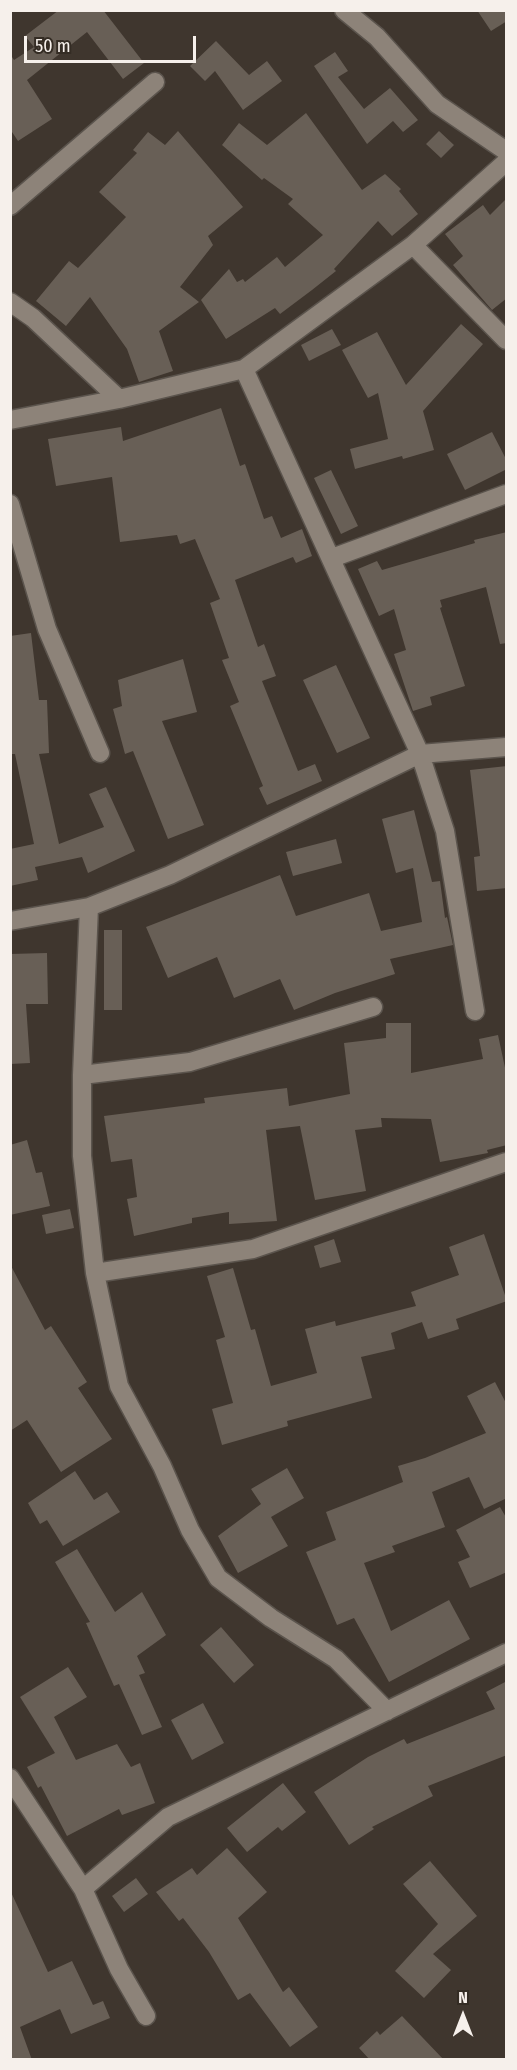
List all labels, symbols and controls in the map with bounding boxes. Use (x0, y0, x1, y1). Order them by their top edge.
scale bar (27, 24, 200, 62)
text: 50 m (35, 35, 71, 57)
north arrow (433, 1986, 493, 2046)
text: N (458, 1988, 468, 2007)

